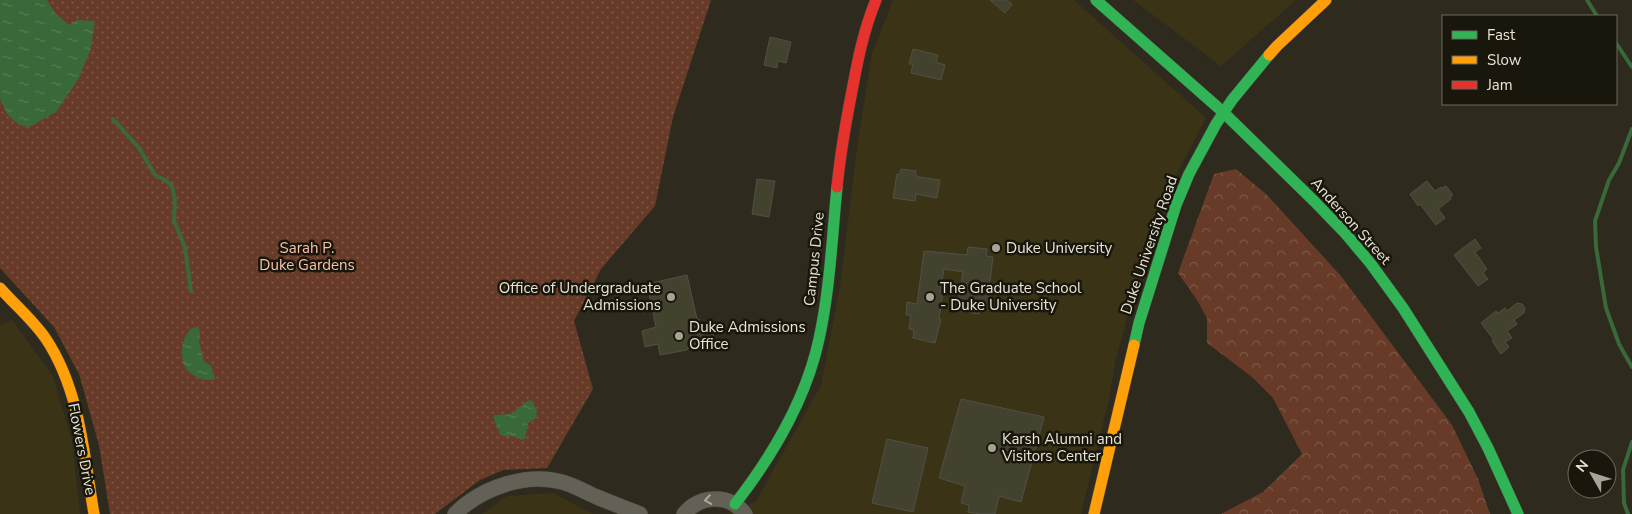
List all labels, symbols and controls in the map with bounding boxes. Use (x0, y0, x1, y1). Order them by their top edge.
legend (1442, 15, 1617, 105)
text: Fast (1487, 25, 1516, 45)
text: Slow (1487, 50, 1522, 70)
text: Jam (1486, 75, 1513, 95)
street label: Duke University Road (1116, 173, 1182, 317)
street label: Anderson Street (1307, 173, 1396, 269)
street label: Campus Drive (799, 211, 829, 307)
park label: Sarah P. Duke Gardens (259, 238, 355, 275)
place label: Duke University (1006, 238, 1113, 258)
marker: Duke University (990, 242, 1002, 254)
place label: Office of Undergraduate Admissions (499, 278, 661, 315)
place label: The Graduate School - Duke University (940, 278, 1082, 315)
marker: Office of Undergraduate Admissions (665, 291, 677, 303)
marker: The Graduate School - Duke University (924, 291, 936, 303)
place label: Duke Admissions Office (689, 317, 806, 354)
marker: Duke Admissions Office (673, 330, 685, 342)
street label: Flowers Drive (63, 401, 101, 497)
place label: Karsh Alumni and Visitors Center (1001, 429, 1122, 466)
marker: Karsh Alumni and Visitors Center (986, 442, 998, 454)
north arrow (1567, 449, 1617, 499)
text: N (1572, 456, 1593, 476)
one-way arrow (703, 494, 712, 504)

